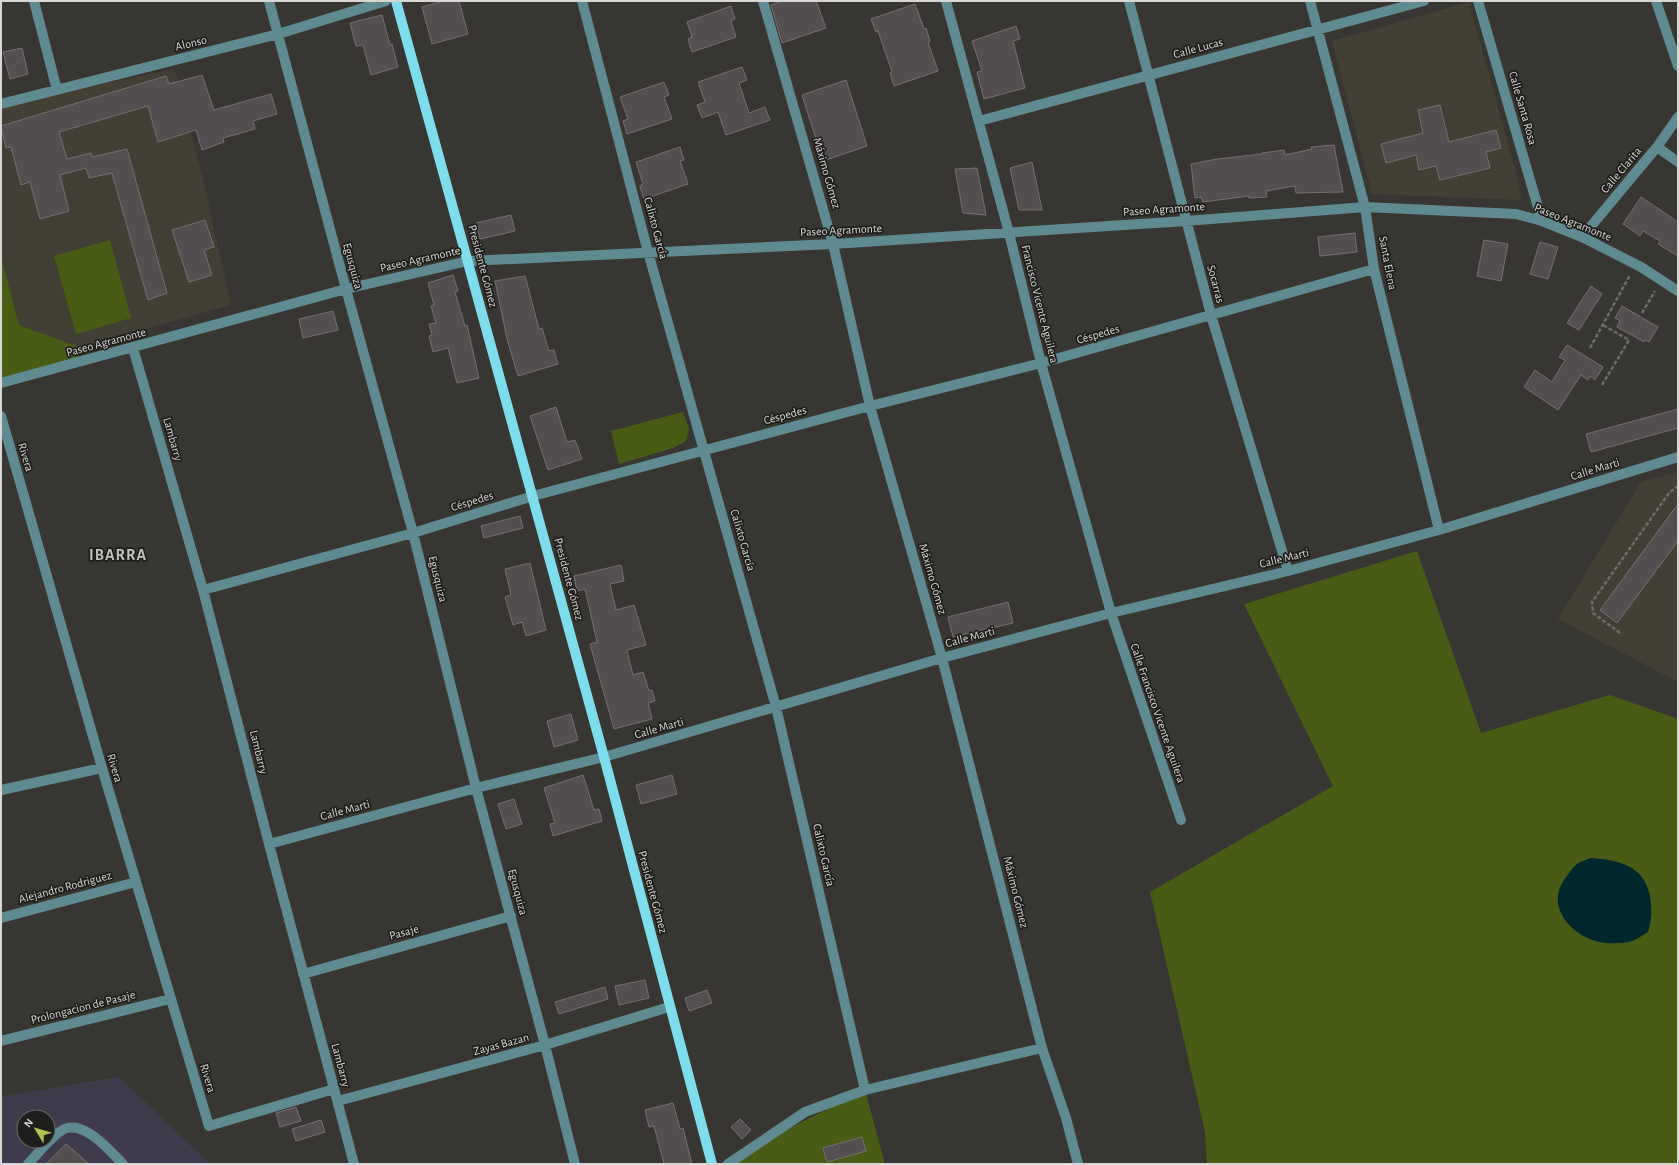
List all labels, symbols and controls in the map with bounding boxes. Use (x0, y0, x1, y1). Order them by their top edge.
street label: Alonso (174, 33, 208, 53)
street label: Calle Lucas (1172, 36, 1224, 60)
street label: Calle Santa Rosa (1507, 70, 1539, 146)
street label: Máximo Gómez (811, 136, 843, 210)
street label: Calle Clarita (1598, 144, 1644, 195)
street label: Calixto García (642, 196, 670, 261)
street label: Paseo Agramonte (1123, 200, 1205, 218)
street label: Paseo Agramonte (1533, 201, 1613, 243)
street label: Paseo Agramonte (800, 222, 882, 238)
street label: Presidente Gómez (466, 224, 500, 309)
street label: Santa Elena (1377, 235, 1399, 291)
street label: Egusquiza (341, 242, 365, 291)
street label: Paseo Agramonte (379, 244, 461, 274)
street label: Francisco Vicente Aguilera (1019, 244, 1061, 365)
street label: Socarras (1205, 264, 1227, 304)
street label: Céspedes (1075, 322, 1121, 346)
street label: Paseo Agramonte (65, 326, 147, 358)
street label: Céspedes (762, 404, 808, 426)
street label: Lambarry (160, 416, 185, 462)
street label: Rivera (16, 441, 36, 473)
street label: Calle Marti (1569, 456, 1621, 482)
street label: Céspedes (449, 489, 495, 513)
street label: Calixto García (728, 508, 758, 573)
street label: Presidente Gómez (552, 537, 586, 622)
street label: Máximo Gómez (917, 542, 949, 616)
street label: Calle Marti (1258, 546, 1310, 570)
district label: IBARRA (89, 547, 147, 563)
street label: Egusquiza (426, 555, 450, 604)
street label: Calle Marti (944, 625, 996, 649)
street label: Calle Francisco Vicente Aguilera (1128, 642, 1188, 785)
street label: Calle Marti (633, 715, 685, 741)
street label: Lambarry (247, 729, 270, 775)
street label: Rivera (105, 752, 125, 784)
street label: Calle Marti (319, 798, 371, 822)
street label: Calixto García (811, 823, 837, 888)
street label: Presidente Gómez (636, 850, 670, 935)
street label: Máximo Gómez (1001, 855, 1031, 929)
street label: Egusquiza (506, 868, 530, 917)
street label: Alejandro Rodriguez (17, 869, 113, 906)
street label: Pasaje (388, 922, 420, 943)
street label: Prolongacion de Pasaje (29, 988, 137, 1027)
street label: Zayas Bazan (472, 1031, 530, 1058)
street label: Lambarry (328, 1042, 353, 1088)
street label: Rivera (198, 1062, 218, 1094)
north arrow (16, 1109, 56, 1149)
text: N (22, 1117, 35, 1130)

